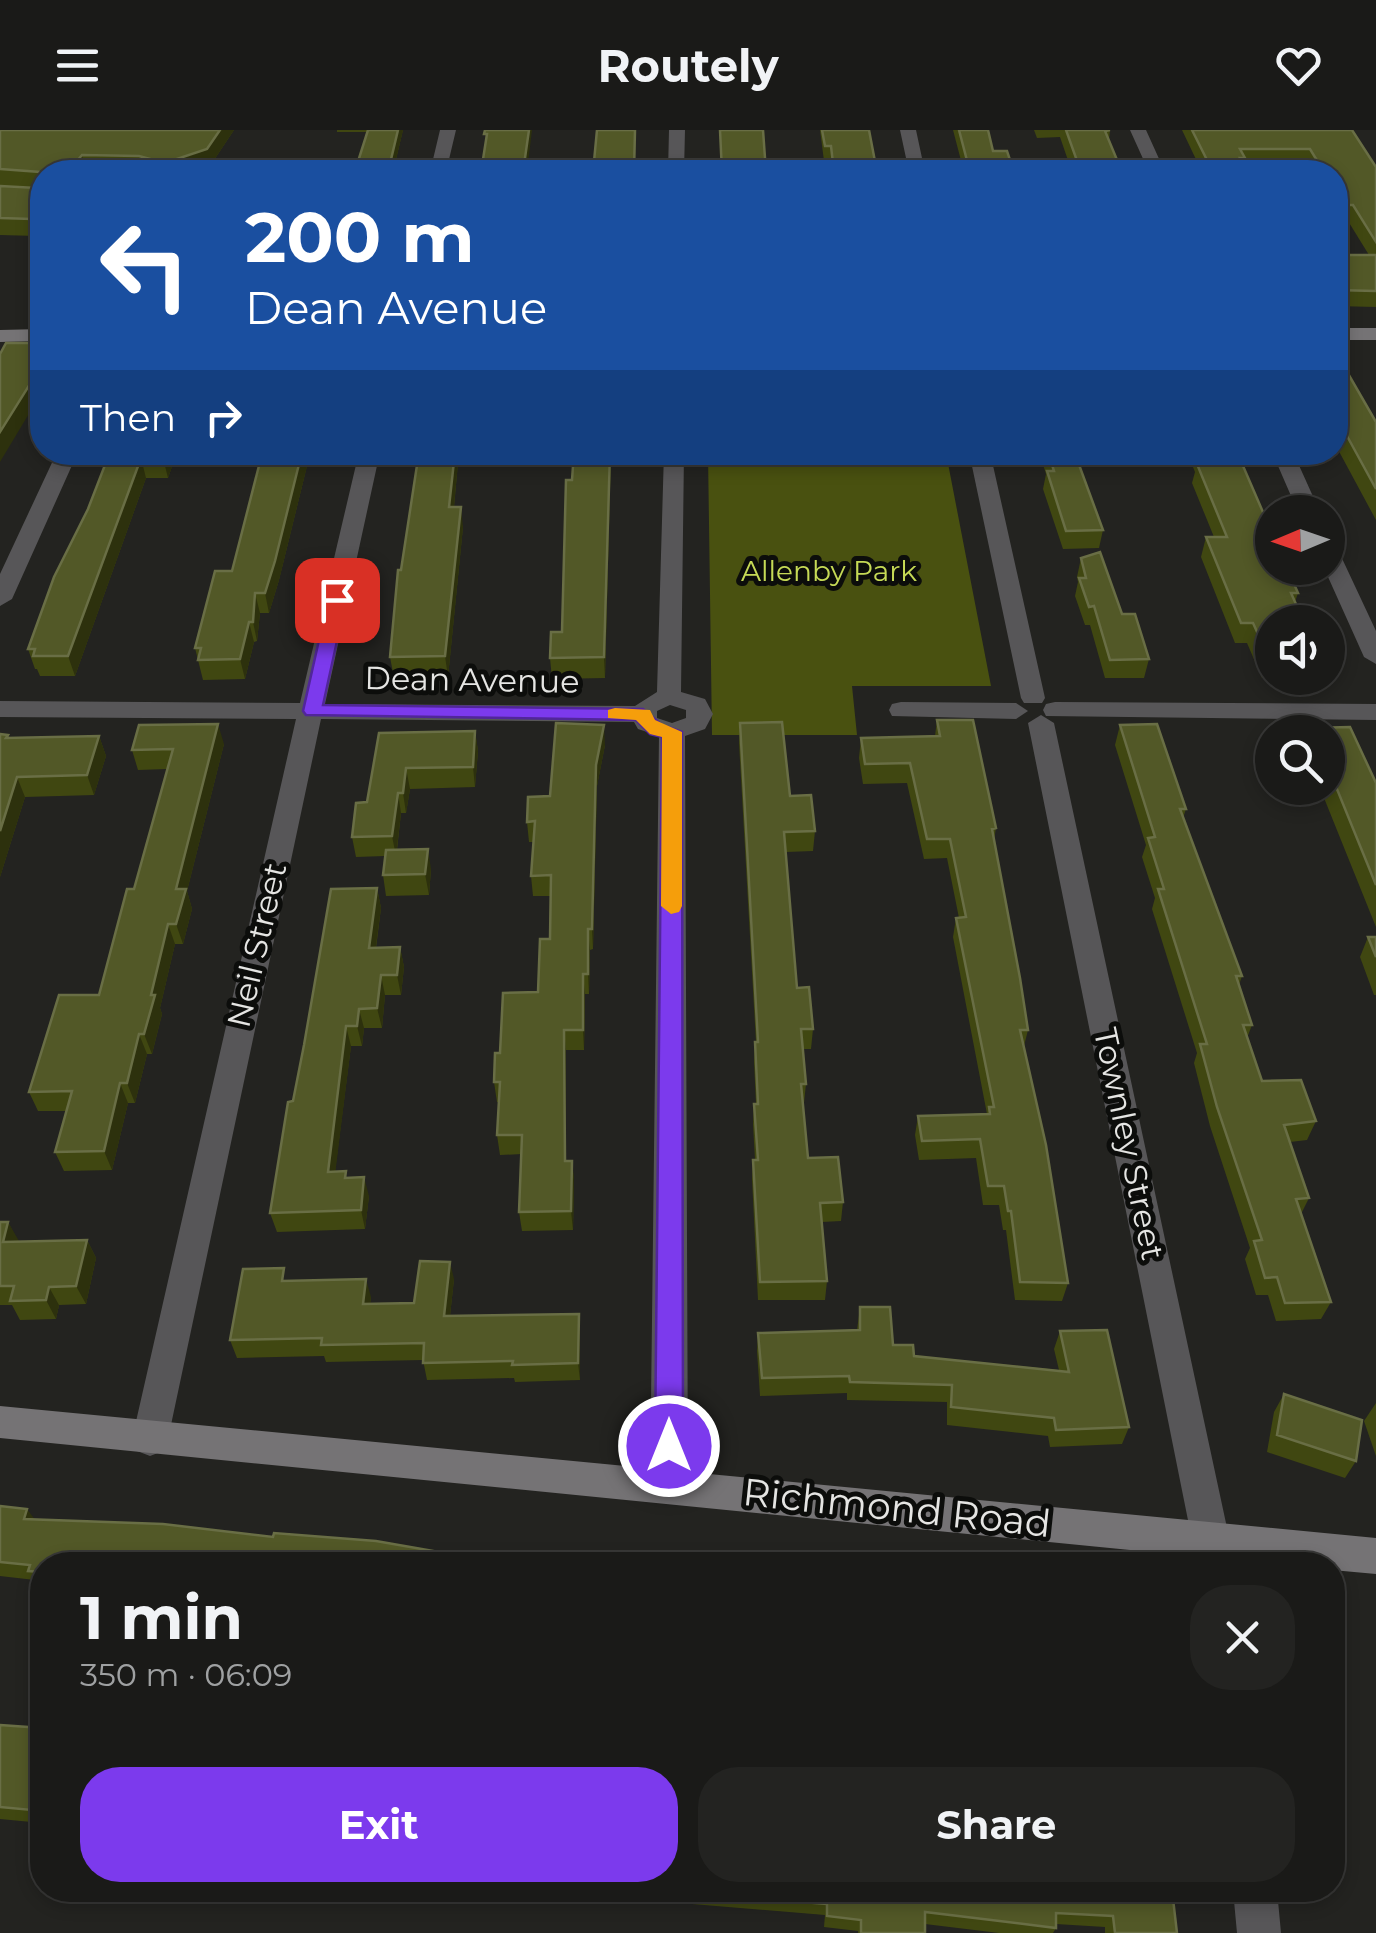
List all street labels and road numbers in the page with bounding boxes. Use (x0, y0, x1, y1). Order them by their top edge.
street label: Dean Avenue (364, 658, 580, 701)
street label: Neil Street (219, 859, 294, 1031)
street label: Townley Street (1086, 1024, 1173, 1263)
street label: Richmond Road (741, 1468, 1053, 1547)

